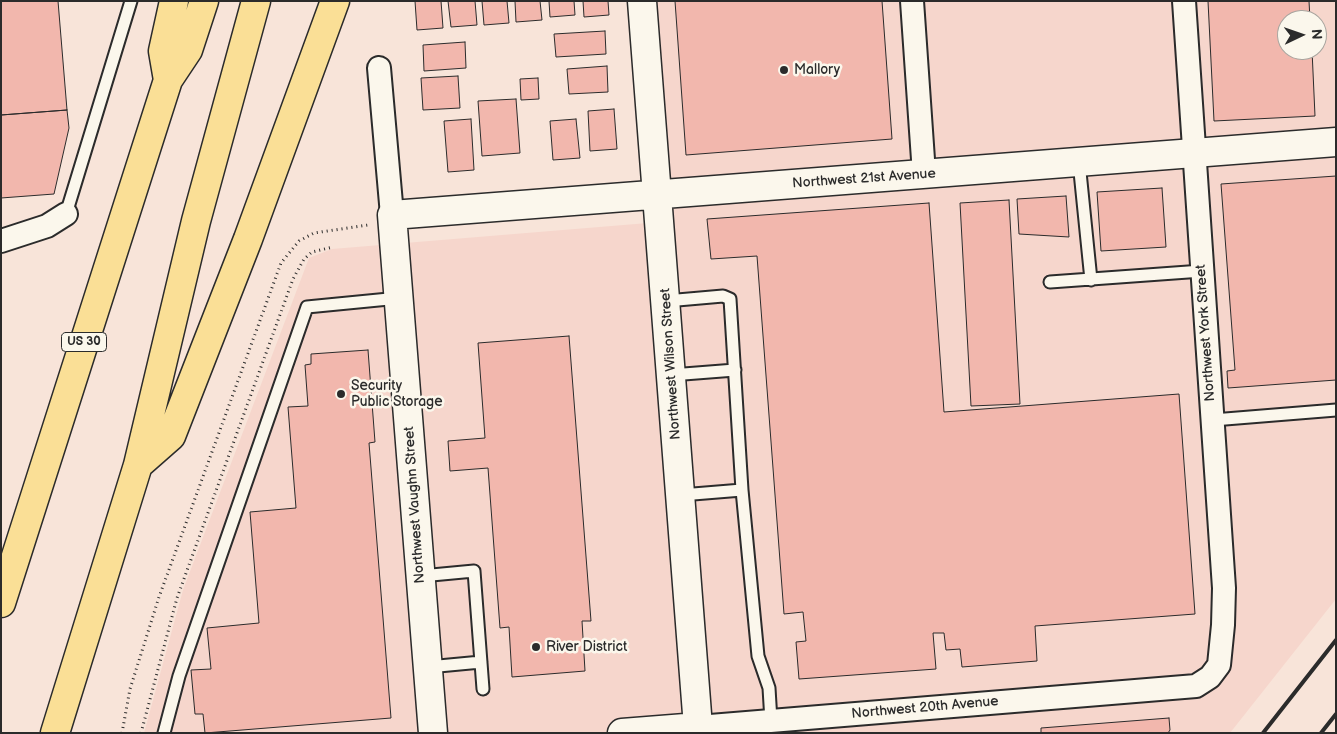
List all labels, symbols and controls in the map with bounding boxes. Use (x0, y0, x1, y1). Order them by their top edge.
north arrow (1277, 10, 1327, 60)
text: N (1308, 29, 1325, 40)
place label: Mallory (794, 62, 840, 78)
marker: Mallory (778, 64, 790, 76)
street label: Northwest 21st Avenue (792, 166, 936, 192)
street label: Northwest York Street (1193, 264, 1219, 402)
street label: Northwest Wilson Street (657, 288, 685, 440)
road number: US 30 (62, 332, 106, 352)
place label: Security Public Storage (351, 378, 443, 411)
marker: Security Public Storage (335, 388, 347, 400)
street label: Northwest Vaughn Street (401, 426, 429, 584)
place label: River District (546, 639, 627, 655)
marker: River District (530, 641, 542, 653)
street label: Northwest 20th Avenue (851, 693, 999, 723)

